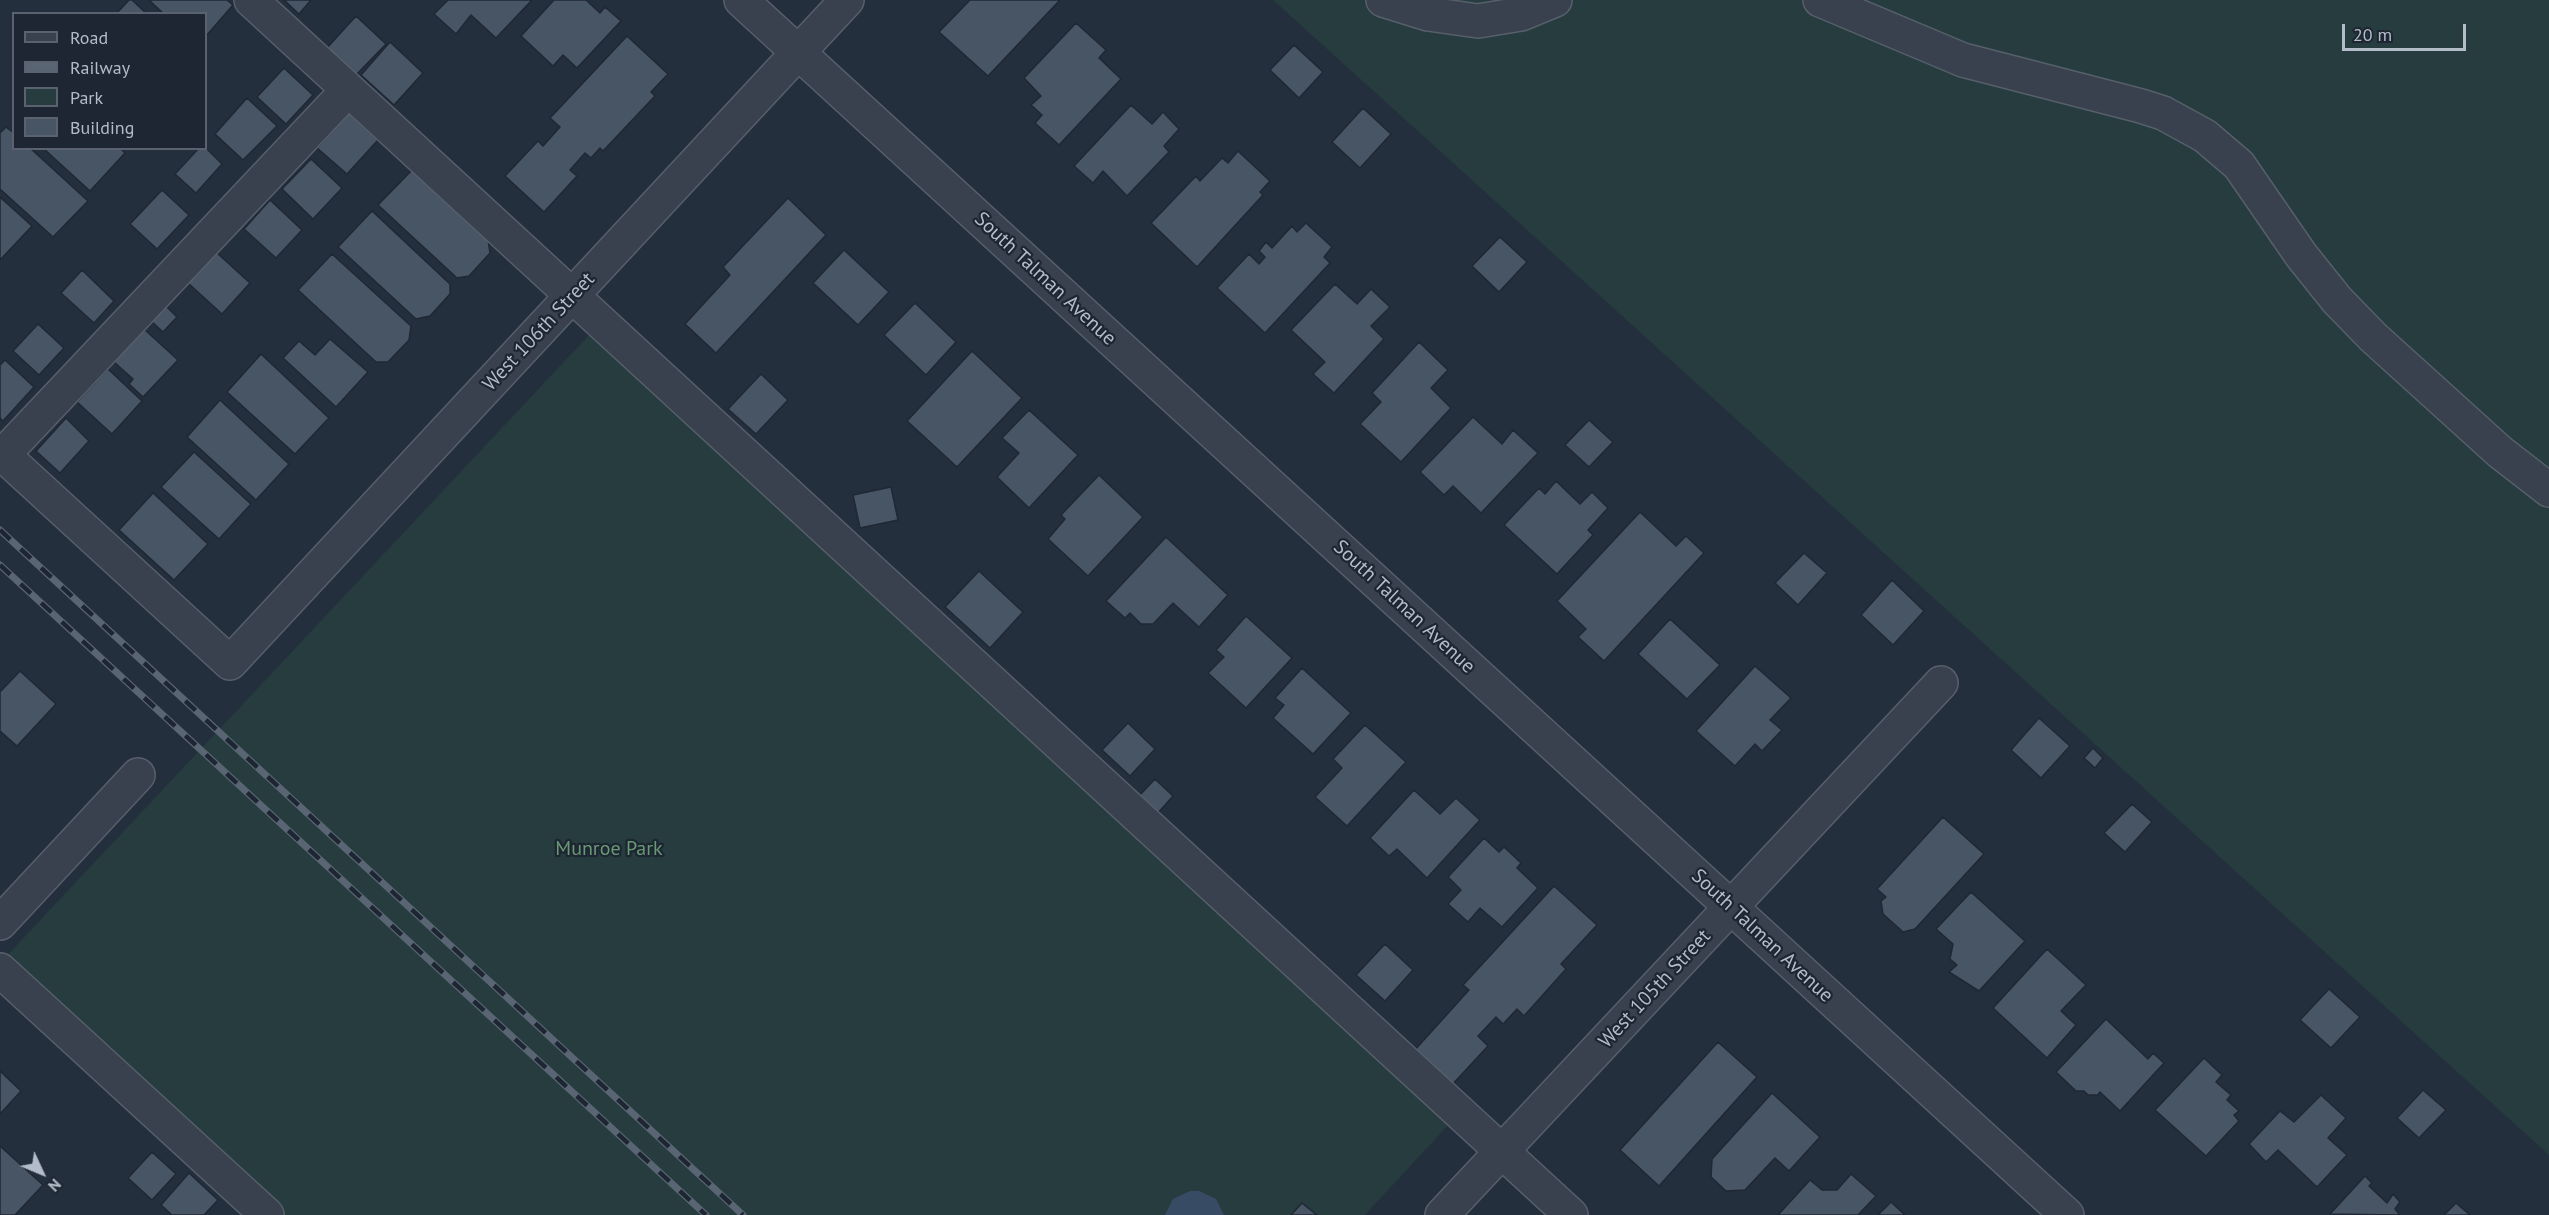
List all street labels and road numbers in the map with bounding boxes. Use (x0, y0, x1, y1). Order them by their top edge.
street label: South Talman Avenue (969, 207, 1121, 351)
street label: West 106th Street (478, 268, 600, 396)
street label: South Talman Avenue (1328, 535, 1480, 679)
street label: South Talman Avenue (1686, 864, 1838, 1008)
street label: West 105th Street (1594, 925, 1716, 1053)

